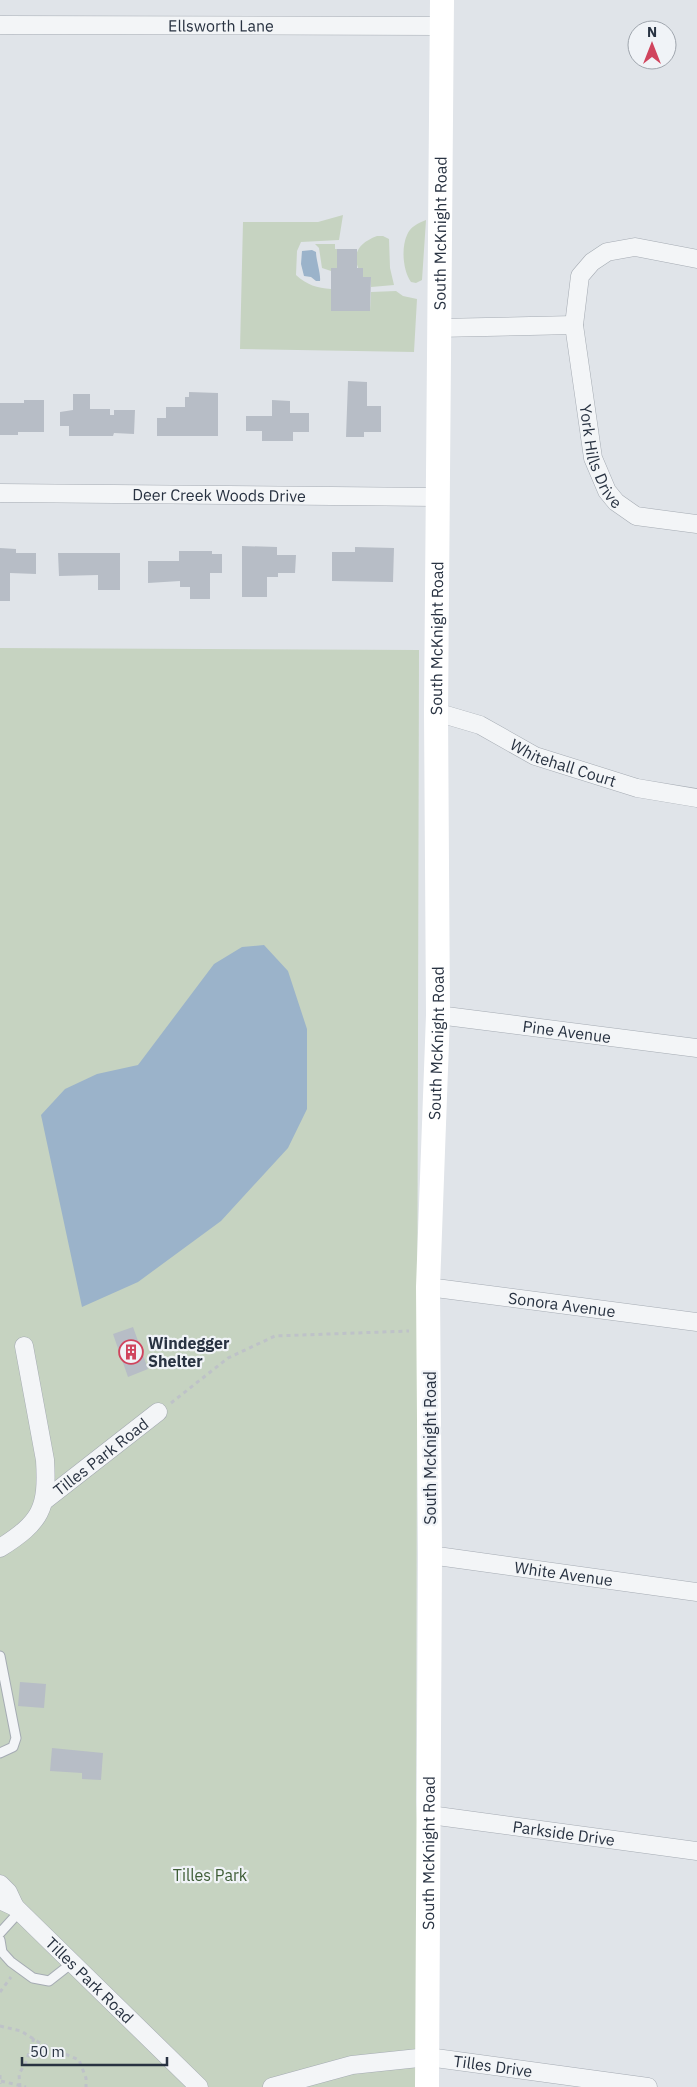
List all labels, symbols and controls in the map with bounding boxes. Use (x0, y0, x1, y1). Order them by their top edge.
street label: Ellsworth Lane (168, 15, 274, 36)
north arrow (627, 20, 677, 70)
text: N (647, 23, 657, 41)
street label: South McKnight Road (429, 156, 451, 310)
street label: York Hills Drive (575, 403, 626, 513)
street label: Deer Creek Woods Drive (132, 484, 306, 506)
street label: South McKnight Road (426, 561, 447, 715)
street label: Whitehall Court (507, 734, 619, 791)
street label: South McKnight Road (424, 966, 448, 1120)
street label: Pine Avenue (522, 1016, 612, 1047)
street label: Sonora Avenue (507, 1288, 617, 1321)
place label: Windegger Shelter (148, 1333, 230, 1371)
building icon: Windegger Shelter (118, 1339, 144, 1365)
street label: South McKnight Road (420, 1371, 440, 1525)
street label: Tilles Park Road (49, 1413, 152, 1500)
street label: White Avenue (513, 1557, 614, 1590)
street label: South McKnight Road (418, 1776, 439, 1930)
street label: Parkside Drive (511, 1816, 616, 1850)
park label: Tilles Park (173, 1865, 248, 1885)
street label: Tilles Park Road (41, 1933, 138, 2027)
scale bar (22, 2034, 168, 2066)
text: 50 m (30, 2042, 65, 2061)
street label: Tilles Drive (452, 2051, 534, 2081)

